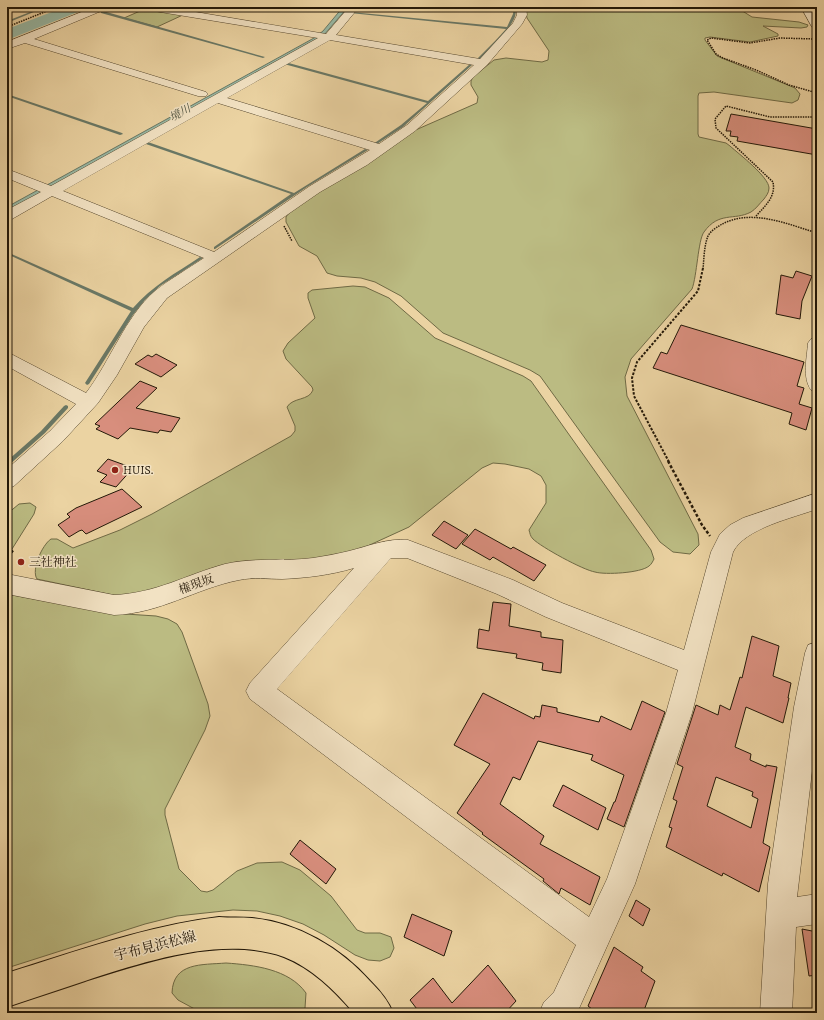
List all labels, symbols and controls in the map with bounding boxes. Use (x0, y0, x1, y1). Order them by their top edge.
water label: 境川 (167, 101, 194, 125)
place label: HUIS. (123, 462, 154, 478)
marker: HUIS. (110, 465, 120, 475)
place label: 三社神社 (29, 554, 77, 570)
marker: 三社神社 (16, 557, 26, 567)
street label: 権現坂 (176, 570, 216, 598)
street label: 宇布見浜松線 (112, 927, 198, 965)

